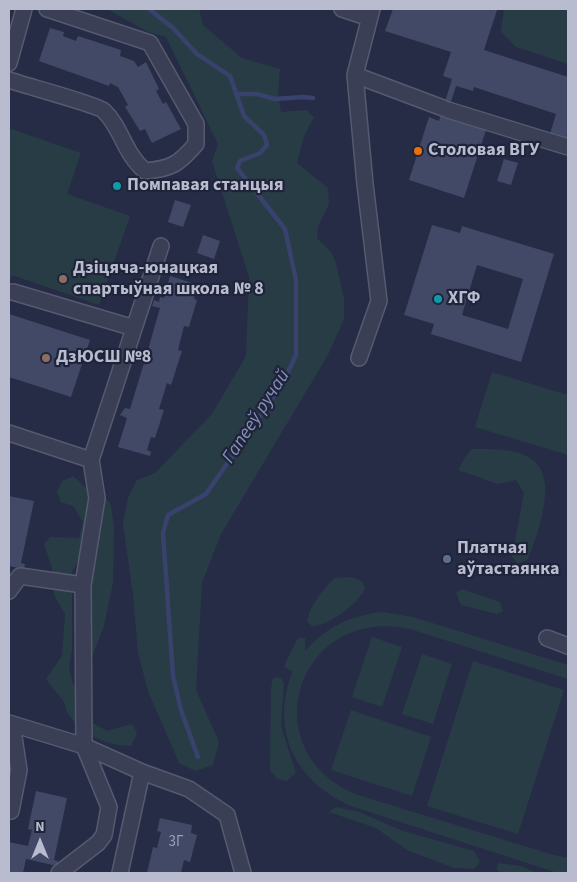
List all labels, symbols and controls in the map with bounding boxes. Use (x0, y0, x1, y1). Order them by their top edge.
place label: Столовая ВГУ (428, 140, 539, 162)
marker: Столовая ВГУ (412, 145, 424, 157)
place label: Помпавая станцыя (127, 175, 284, 197)
marker: Помпавая станцыя (111, 180, 123, 192)
place label: Дзіцяча-юнацкая спартыўная школа № 8 (73, 258, 264, 300)
marker: Дзіцяча-юнацкая спартыўная школа № 8 (57, 273, 69, 285)
place label: ХГФ (448, 288, 480, 310)
marker: ХГФ (432, 293, 444, 305)
place label: ДзЮСШ №8 (56, 347, 151, 369)
marker: ДзЮСШ №8 (40, 352, 52, 364)
water label: Гапееў ручай (218, 366, 296, 468)
place label: Платная аўтастаянка (457, 538, 559, 580)
marker: Платная аўтастаянка (441, 553, 453, 565)
north arrow (15, 817, 65, 867)
text: N (35, 817, 45, 837)
house number: 3Г (169, 834, 183, 852)

